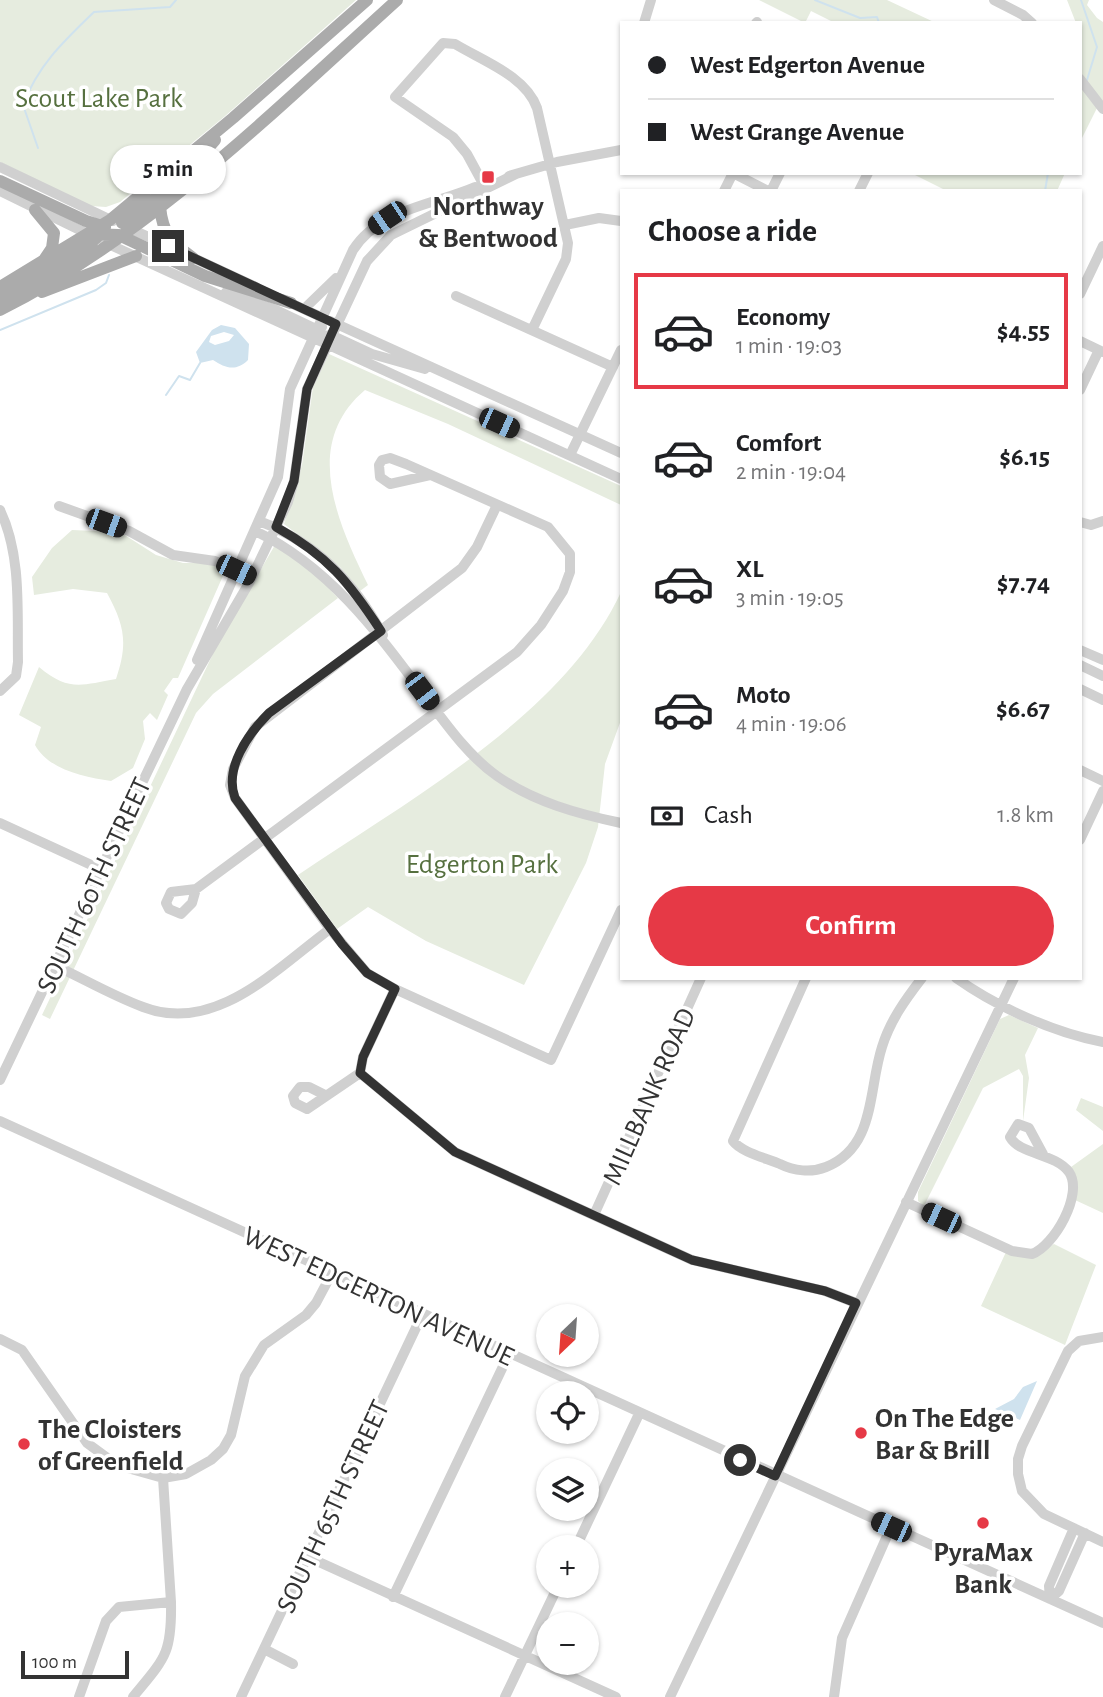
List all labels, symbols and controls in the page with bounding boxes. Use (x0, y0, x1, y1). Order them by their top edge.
text: West Edgerton Avenue (690, 52, 925, 78)
park label: Scout Lake Park (15, 85, 183, 113)
text: West Grange Avenue (690, 119, 904, 145)
callout: 5 min (110, 145, 226, 194)
text: 5 min (143, 158, 193, 181)
marker: Northway & Bentwood (480, 169, 496, 185)
place label: Northway & Bentwood (418, 193, 558, 253)
car (364, 198, 411, 238)
text: Choose a ride (648, 215, 817, 247)
route end (152, 230, 184, 262)
icon: car (652, 300, 715, 363)
text: Economy (736, 304, 830, 330)
text: $4.55 (997, 318, 1050, 344)
text: 1 min · 19:03 (736, 335, 842, 358)
car (476, 405, 523, 441)
icon: car (652, 426, 715, 489)
text: Comfort (736, 430, 821, 456)
text: $6.15 (999, 444, 1050, 470)
text: 2 min · 19:04 (736, 461, 846, 484)
car (83, 506, 130, 540)
car (213, 552, 260, 588)
icon: car (652, 552, 715, 615)
text: XL (736, 556, 763, 582)
text: $7.74 (997, 570, 1050, 596)
text: 3 min · 19:05 (736, 587, 844, 610)
car (401, 668, 444, 714)
icon: car (652, 678, 715, 741)
text: Moto (736, 682, 791, 708)
text: $6.67 (996, 696, 1050, 722)
text: 4 min · 19:06 (736, 713, 847, 736)
street label: SOUTH 60TH STREET (33, 774, 157, 998)
icon: cash (648, 797, 686, 835)
text: Cash (704, 802, 753, 828)
text: 1.8 km (997, 804, 1054, 827)
park label: Edgerton Park (406, 851, 558, 879)
button: Confirm (648, 886, 1054, 966)
street label: MILLBANK ROAD (598, 1004, 701, 1189)
car (918, 1200, 965, 1236)
street label: WEST EDGERTON AVENUE (239, 1222, 518, 1372)
north arrow (536, 1304, 598, 1367)
map controls (536, 1304, 599, 1675)
button: locate (536, 1381, 599, 1444)
street label: SOUTH 65TH STREET (272, 1396, 395, 1617)
place label: On The Edge Bar & Brill (875, 1405, 1014, 1465)
place label: The Cloisters of Greenfield (38, 1416, 184, 1476)
marker: On The Edge Bar & Brill (853, 1425, 869, 1441)
marker: The Cloisters of Greenfield (16, 1436, 32, 1452)
route start (724, 1444, 756, 1476)
button: layers (536, 1458, 599, 1521)
car (868, 1509, 915, 1545)
marker: PyraMax Bank (975, 1515, 991, 1531)
button: + (536, 1535, 599, 1598)
place label: PyraMax Bank (933, 1539, 1033, 1599)
button: − (536, 1612, 599, 1675)
scale bar (21, 1648, 130, 1680)
text: 100 m (32, 1653, 77, 1672)

